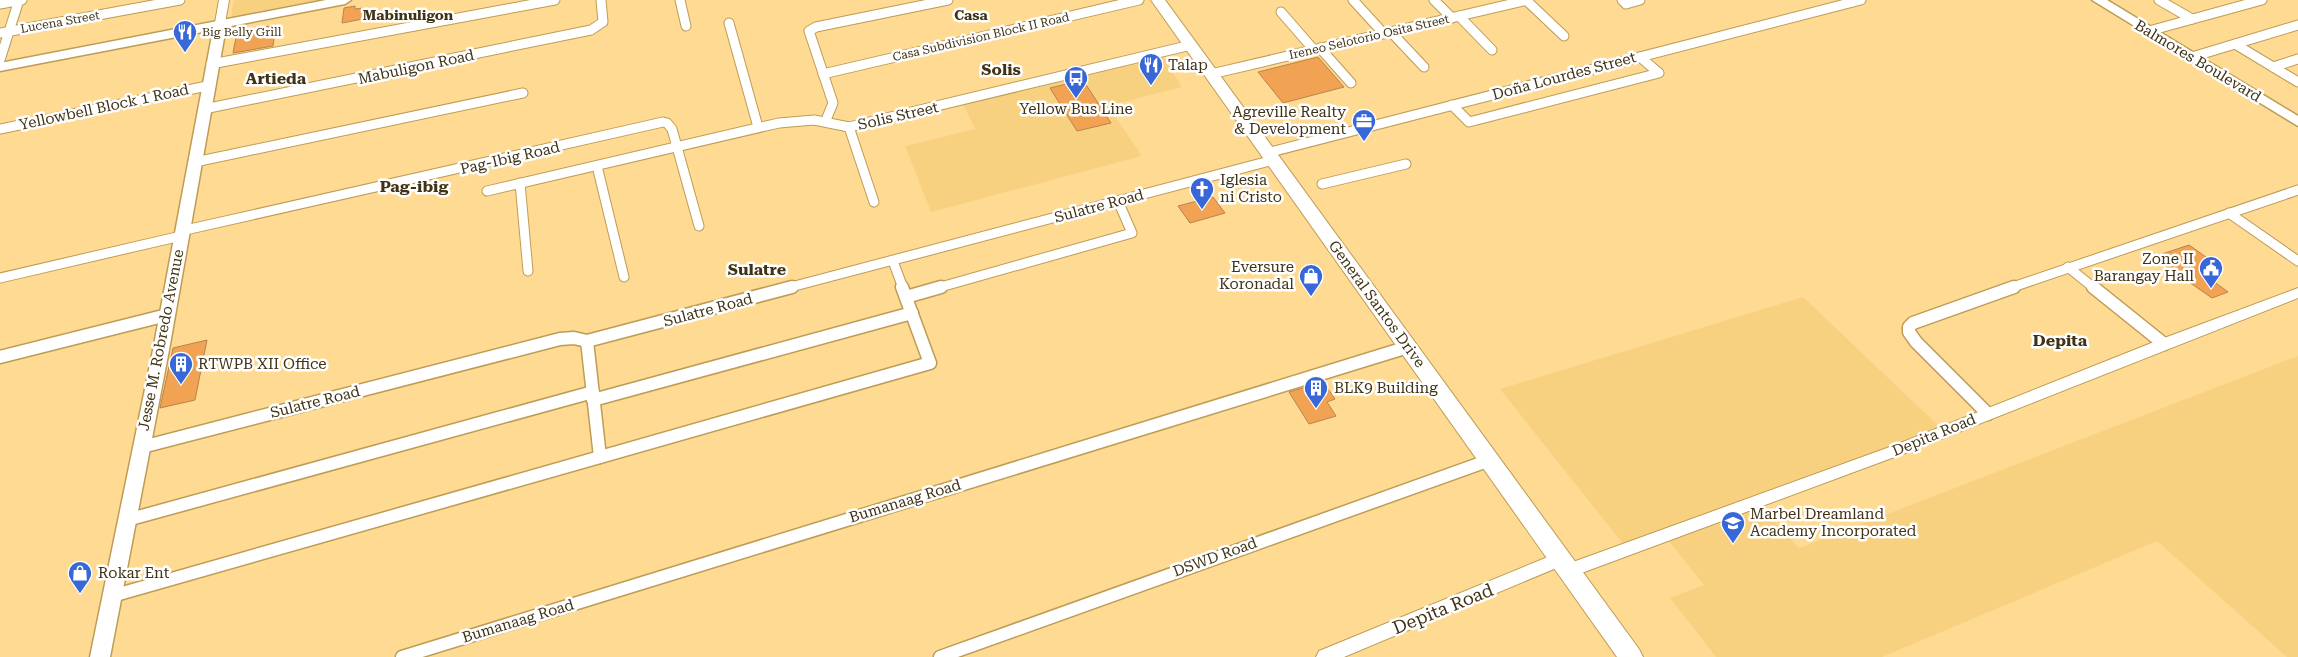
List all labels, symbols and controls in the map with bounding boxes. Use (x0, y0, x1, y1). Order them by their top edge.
district label: Mabinuligon (363, 7, 454, 23)
district label: Casa (954, 7, 989, 23)
street label: Lucena Street (19, 8, 101, 36)
street label: Casa Subdivision Block II Road (891, 10, 1071, 64)
street label: Ireneo Selotorio Osita Street (1287, 12, 1451, 62)
street label: Balmores Boulevard (2132, 16, 2265, 106)
restaurant icon: Big Belly Grill (172, 19, 198, 53)
place label: Big Belly Grill (202, 25, 282, 39)
street label: Mabuligon Road (356, 46, 476, 88)
street label: Doña Lourdes Street (1490, 48, 1638, 104)
restaurant icon: Talap (1138, 52, 1164, 86)
place label: Talap (1168, 56, 1208, 74)
district label: Solis (981, 60, 1021, 79)
bus stop icon: Yellow Bus Line (1063, 65, 1089, 99)
district label: Artieda (246, 69, 307, 88)
street label: Yellowbell Block 1 Road (17, 80, 191, 134)
street label: Solis Street (856, 98, 940, 134)
place label: Yellow Bus Line (1019, 100, 1133, 118)
place label: Agreville Realty & Development (1232, 103, 1346, 138)
office icon: Agreville Realty & Development (1351, 108, 1377, 142)
street label: Pag-Ibig Road (458, 138, 562, 178)
place label: Iglesia ni Cristo (1220, 171, 1282, 206)
church icon: Iglesia ni Cristo (1189, 176, 1215, 210)
district label: Pag-ibig (380, 177, 448, 196)
street label: Sulatre Road (1052, 185, 1146, 227)
street label: General Santos Drive (1325, 237, 1429, 371)
street label: Jesse M. Robredo Avenue (135, 248, 187, 432)
place label: Zone II Barangay Hall (2094, 250, 2194, 285)
public building icon: Zone II Barangay Hall (2198, 255, 2224, 289)
place label: Eversure Koronadal (1219, 258, 1294, 293)
district label: Sulatre (728, 260, 786, 279)
shop icon: Eversure Koronadal (1298, 263, 1324, 297)
street label: Sulatre Road (661, 289, 755, 331)
district label: Depita (2033, 331, 2088, 350)
building icon: RTWPB XII Office (168, 351, 194, 385)
place label: RTWPB XII Office (198, 355, 327, 373)
building icon: BLK9 Building (1303, 375, 1329, 409)
place label: BLK9 Building (1334, 379, 1438, 397)
street label: Sulatre Road (268, 382, 362, 422)
street label: Depita Road (1889, 410, 1979, 460)
street label: Bumanaag Road (847, 475, 963, 527)
place label: Marbel Dreamland Academy Incorporated (1750, 505, 1917, 540)
school or university icon: Marbel Dreamland Academy Incorporated (1720, 510, 1746, 544)
street label: DSWD Road (1171, 533, 1260, 581)
shop icon: Rokar Ent (67, 560, 93, 594)
place label: Rokar Ent (98, 564, 170, 582)
street label: Depita Road (1389, 579, 1497, 638)
street label: Bumanaag Road (460, 595, 576, 647)

